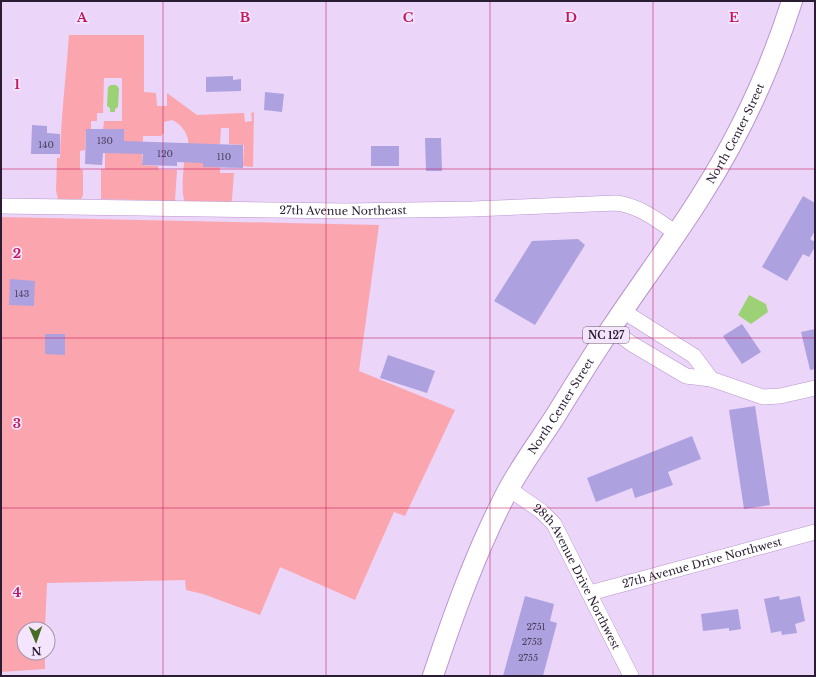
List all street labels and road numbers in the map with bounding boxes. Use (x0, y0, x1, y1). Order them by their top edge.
street label: North Center Street (703, 80, 768, 186)
street label: 27th Avenue Northeast (279, 203, 408, 218)
road number: NC 127 (583, 327, 629, 343)
street label: North Center Street (525, 355, 597, 457)
street label: 28th Avenue Drive Northwest (531, 501, 624, 653)
street label: 27th Avenue Drive Northwest (621, 534, 784, 591)

